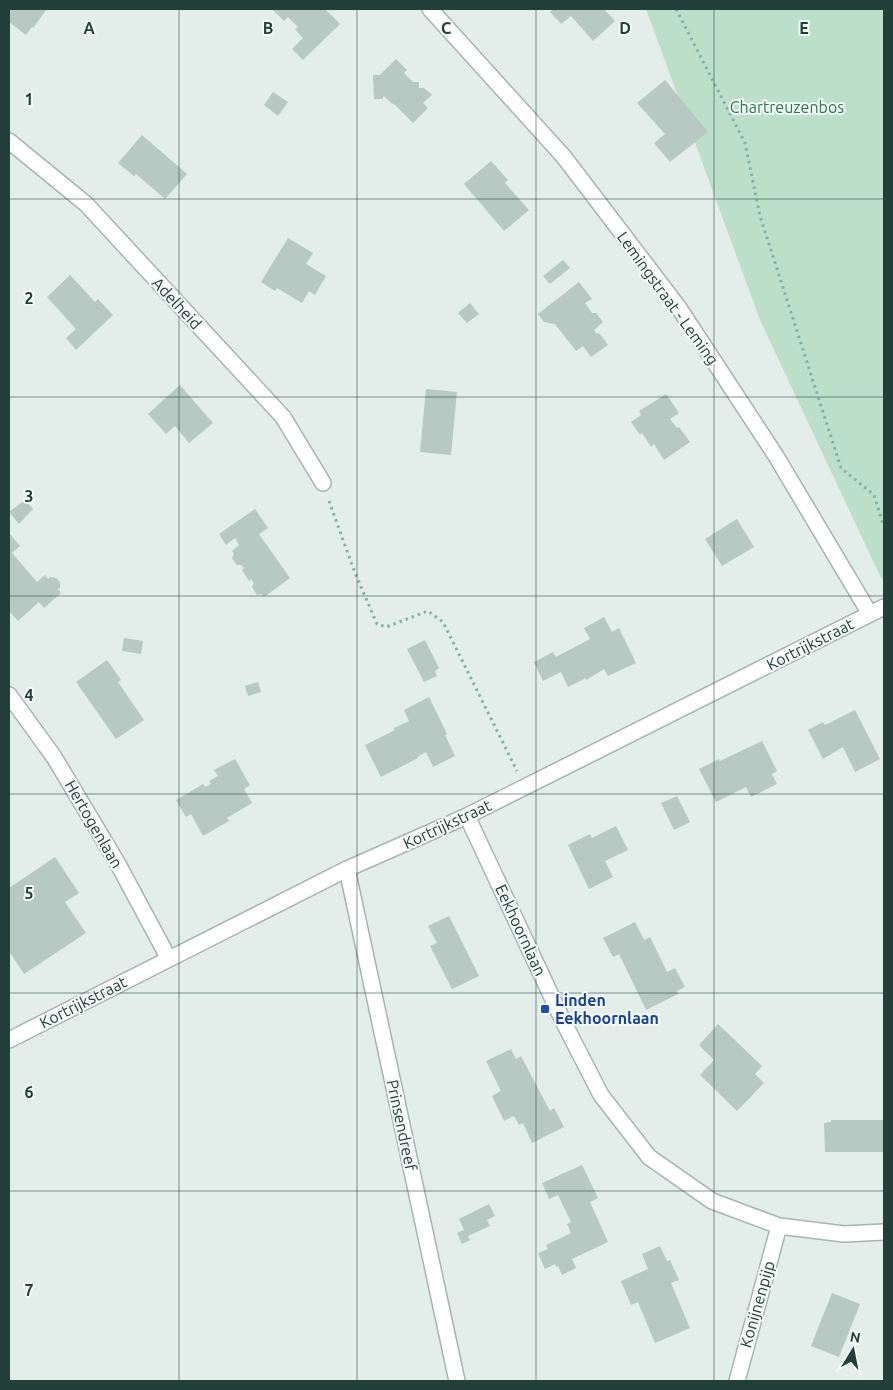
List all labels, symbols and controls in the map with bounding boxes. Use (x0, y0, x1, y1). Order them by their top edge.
text: A (83, 19, 95, 37)
text: B (263, 19, 273, 37)
text: C (441, 19, 451, 37)
text: D (619, 19, 631, 37)
text: E (799, 19, 809, 37)
text: 1 (24, 90, 34, 108)
park label: Chartreuzenbos (730, 98, 844, 116)
street label: Lemingstraat - Leming (614, 228, 722, 368)
street label: Adelheid (149, 273, 205, 333)
text: 2 (24, 289, 34, 307)
text: 3 (24, 487, 34, 505)
street label: Kortrijkstraat (764, 614, 857, 674)
text: 4 (24, 686, 34, 704)
street label: Hertogenlaan (62, 777, 126, 871)
street label: Kortrijkstraat (400, 795, 495, 852)
street label: Eekhoornlaan (492, 881, 550, 979)
text: 5 (24, 884, 34, 902)
street label: Kortrijkstraat (37, 972, 130, 1032)
place label: Linden Eekhoornlaan (555, 991, 659, 1027)
marker: Linden Eekhoornlaan (539, 1003, 551, 1015)
street label: Prinsendreef (384, 1078, 421, 1173)
text: 6 (24, 1083, 34, 1101)
street label: Konijnenpijp (736, 1259, 778, 1349)
text: 7 (24, 1281, 34, 1299)
north arrow (828, 1325, 878, 1375)
text: N (849, 1328, 862, 1346)

